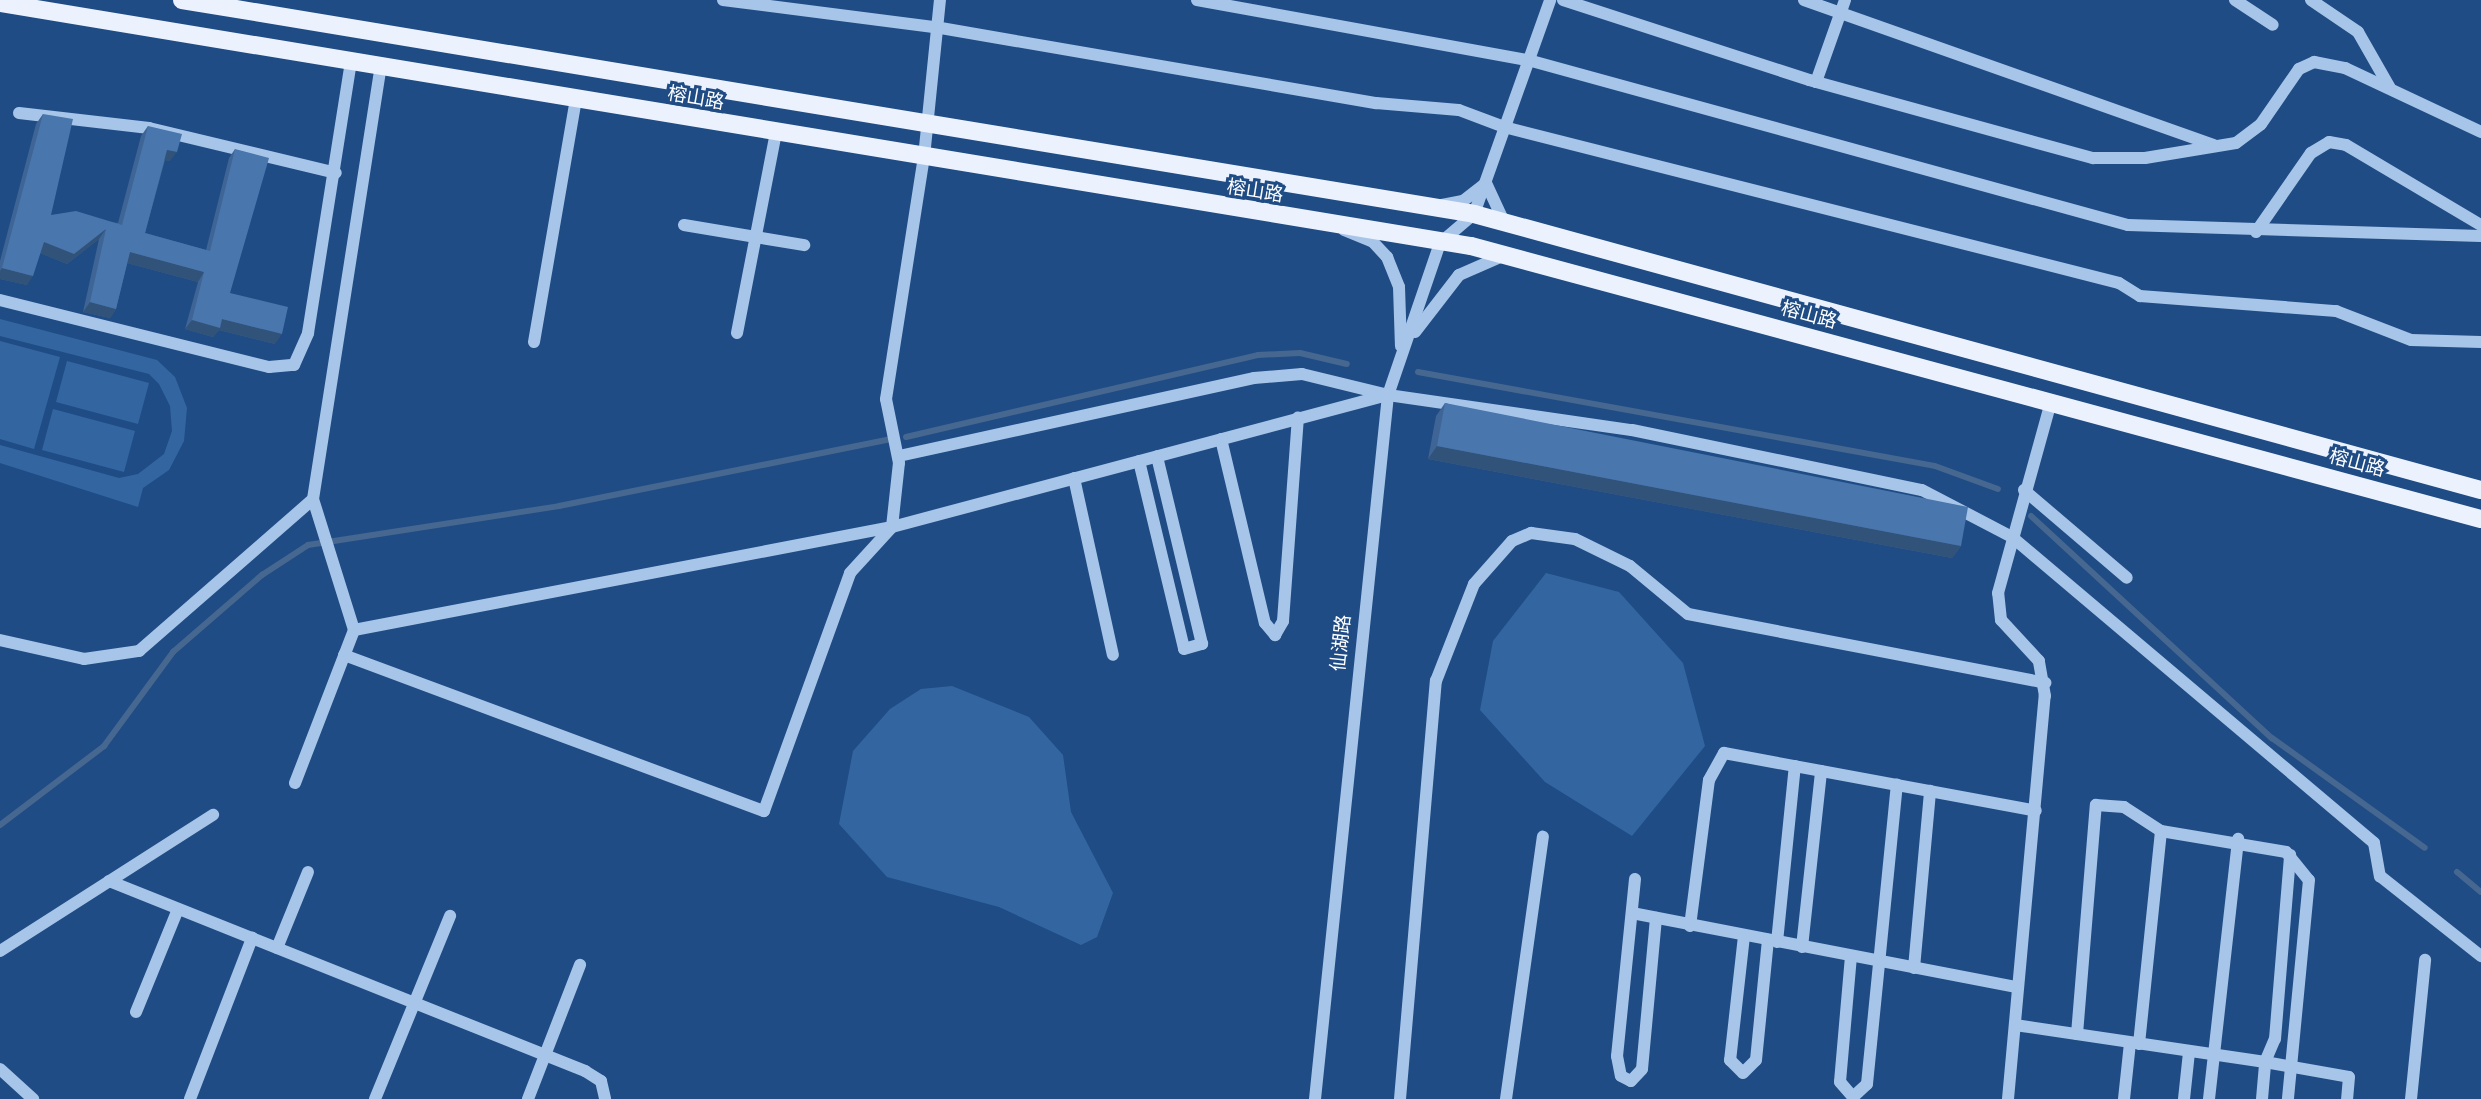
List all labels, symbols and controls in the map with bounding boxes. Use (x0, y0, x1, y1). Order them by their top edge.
street label: 榕山路 (666, 82, 726, 114)
street label: 榕山路 (1225, 175, 1285, 207)
street label: 榕山路 (1779, 297, 1839, 333)
street label: 榕山路 (2327, 445, 2387, 481)
street label: 仙湖路 (1327, 613, 1355, 673)

